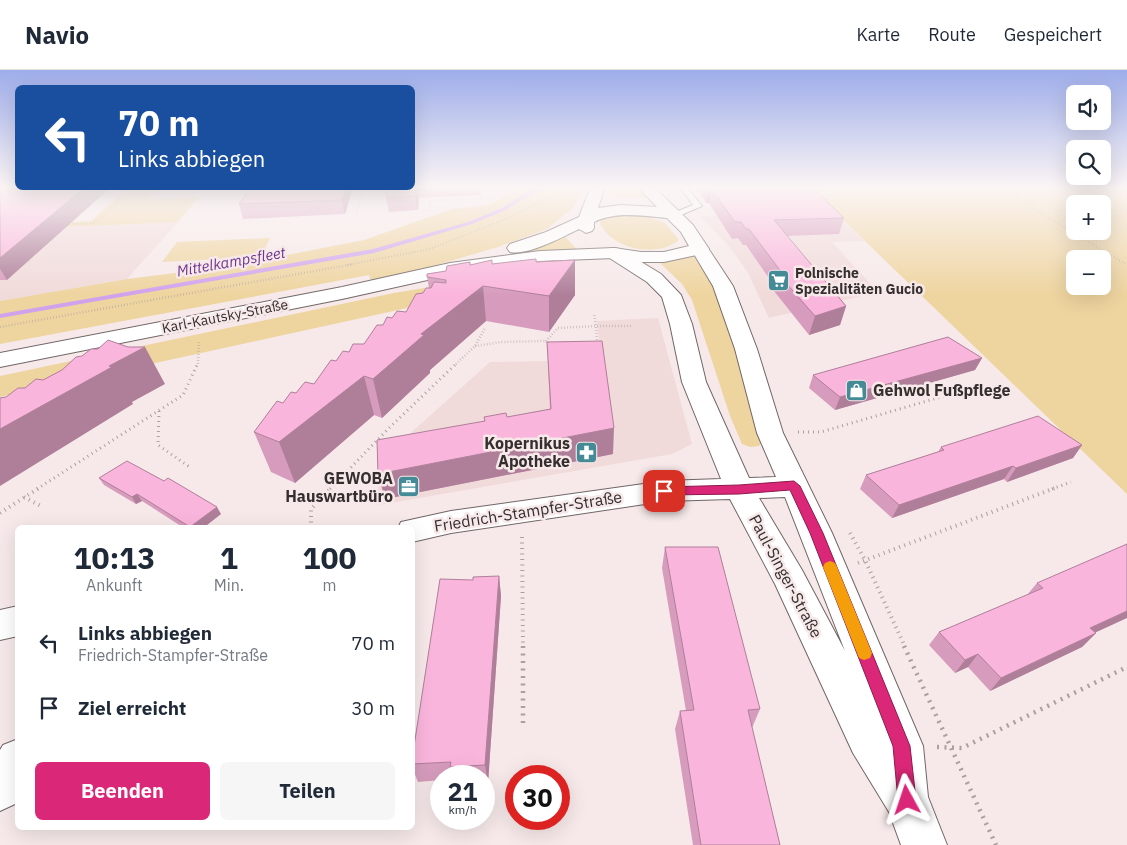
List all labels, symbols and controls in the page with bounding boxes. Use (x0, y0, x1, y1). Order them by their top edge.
text: Navio (25, 19, 89, 51)
text: Karte (857, 23, 900, 46)
text: Route (928, 23, 976, 46)
text: Gespeichert (1004, 23, 1102, 46)
map controls (1066, 85, 1111, 295)
button: sound (1066, 85, 1111, 130)
text: 70 m (118, 100, 200, 146)
icon: left (35, 105, 100, 170)
button: search (1066, 140, 1111, 185)
text: Links abbiegen (118, 144, 265, 173)
button: + (1066, 195, 1111, 240)
water label: Mittelkampsfleet (175, 242, 288, 280)
button: − (1066, 250, 1111, 295)
place label: Polnische Spezialitäten Gucio (795, 264, 923, 298)
supermarket icon: Polnische Spezialitäten Gucio (767, 269, 791, 293)
street label: Karl-Kautsky-Straße (160, 295, 290, 337)
shop icon: Gehwol Fußpflege (845, 378, 869, 402)
place label: Gehwol Fußpflege (873, 380, 1010, 400)
place label: Kopernikus Apotheke (484, 433, 570, 471)
pharmacy icon: Kopernikus Apotheke (574, 440, 598, 464)
place label: GEWOBA Hauswartbüro (285, 468, 393, 506)
pin (643, 470, 685, 512)
office icon: GEWOBA Hauswartbüro (397, 475, 421, 499)
icon: arrive (650, 477, 678, 505)
street label: Friedrich-Stampfer-Straße (433, 486, 624, 536)
street label: Paul-Singer-Straße (745, 511, 827, 641)
text: 10:13 (73, 538, 155, 577)
text: 1 (220, 538, 238, 577)
text: 100 (303, 538, 357, 577)
text: Ankunft (86, 575, 143, 595)
text: Min. (214, 575, 244, 595)
text: m (323, 575, 337, 595)
text: Links abbiegen (78, 621, 212, 645)
icon: left (35, 629, 63, 657)
text: 70 m (351, 631, 395, 655)
text: Friedrich-Stampfer-Straße (78, 645, 268, 665)
icon: arrive (35, 694, 63, 722)
text: Ziel erreicht (78, 696, 186, 720)
text: 30 m (351, 696, 395, 720)
button: Beenden (35, 762, 210, 820)
button: Teilen (220, 762, 395, 820)
speed limit sign: 30 (505, 765, 570, 830)
position arrow (880, 773, 932, 825)
text: 21 (447, 775, 478, 808)
text: km/h (448, 802, 477, 817)

